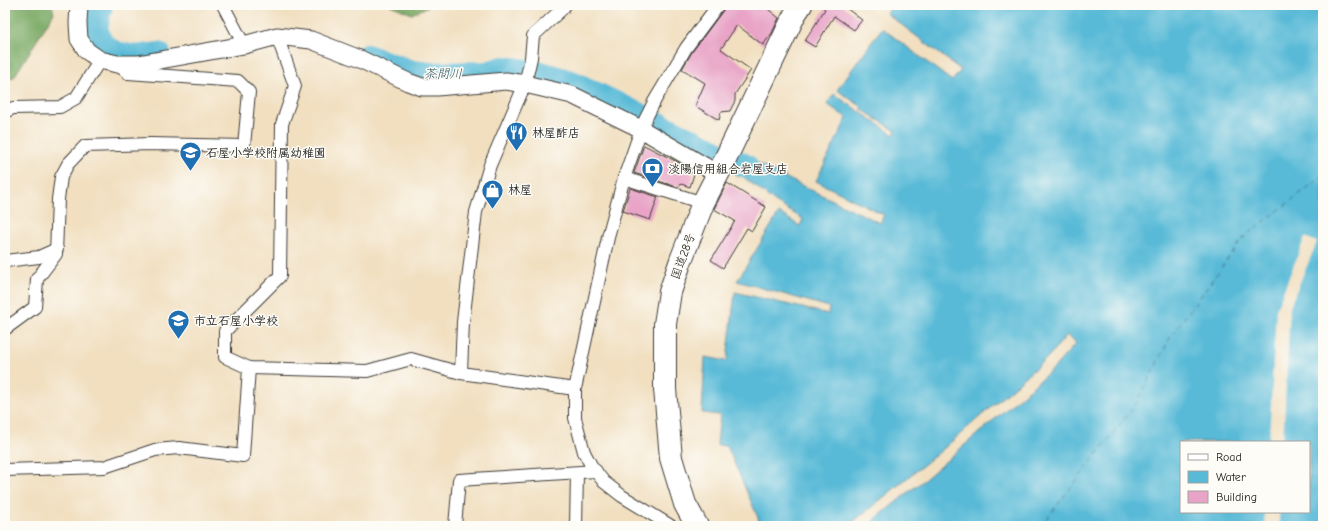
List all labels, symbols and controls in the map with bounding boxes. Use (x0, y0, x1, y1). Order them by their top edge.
water label: 茶間川 (423, 66, 463, 81)
restaurant icon: 林屋酢店 (503, 120, 529, 153)
place label: 林屋酢店 (532, 126, 580, 140)
school or university icon: 石屋小学校附属幼稚園 (178, 140, 204, 173)
place label: 石屋小学校附属幼稚園 (206, 146, 326, 160)
bank icon: 淡陽信用組合岩屋支店 (640, 156, 666, 189)
place label: 淡陽信用組合岩屋支店 (668, 162, 788, 176)
shop icon: 林屋 (480, 177, 506, 210)
place label: 林屋 (508, 183, 532, 197)
street label: 国道28号 (668, 231, 698, 281)
school or university icon: 市立石屋小学校 (166, 308, 192, 341)
place label: 市立石屋小学校 (194, 314, 278, 328)
legend (1180, 441, 1310, 513)
text: Road (1216, 450, 1242, 464)
text: Water (1216, 470, 1246, 484)
text: Building (1216, 490, 1257, 504)

